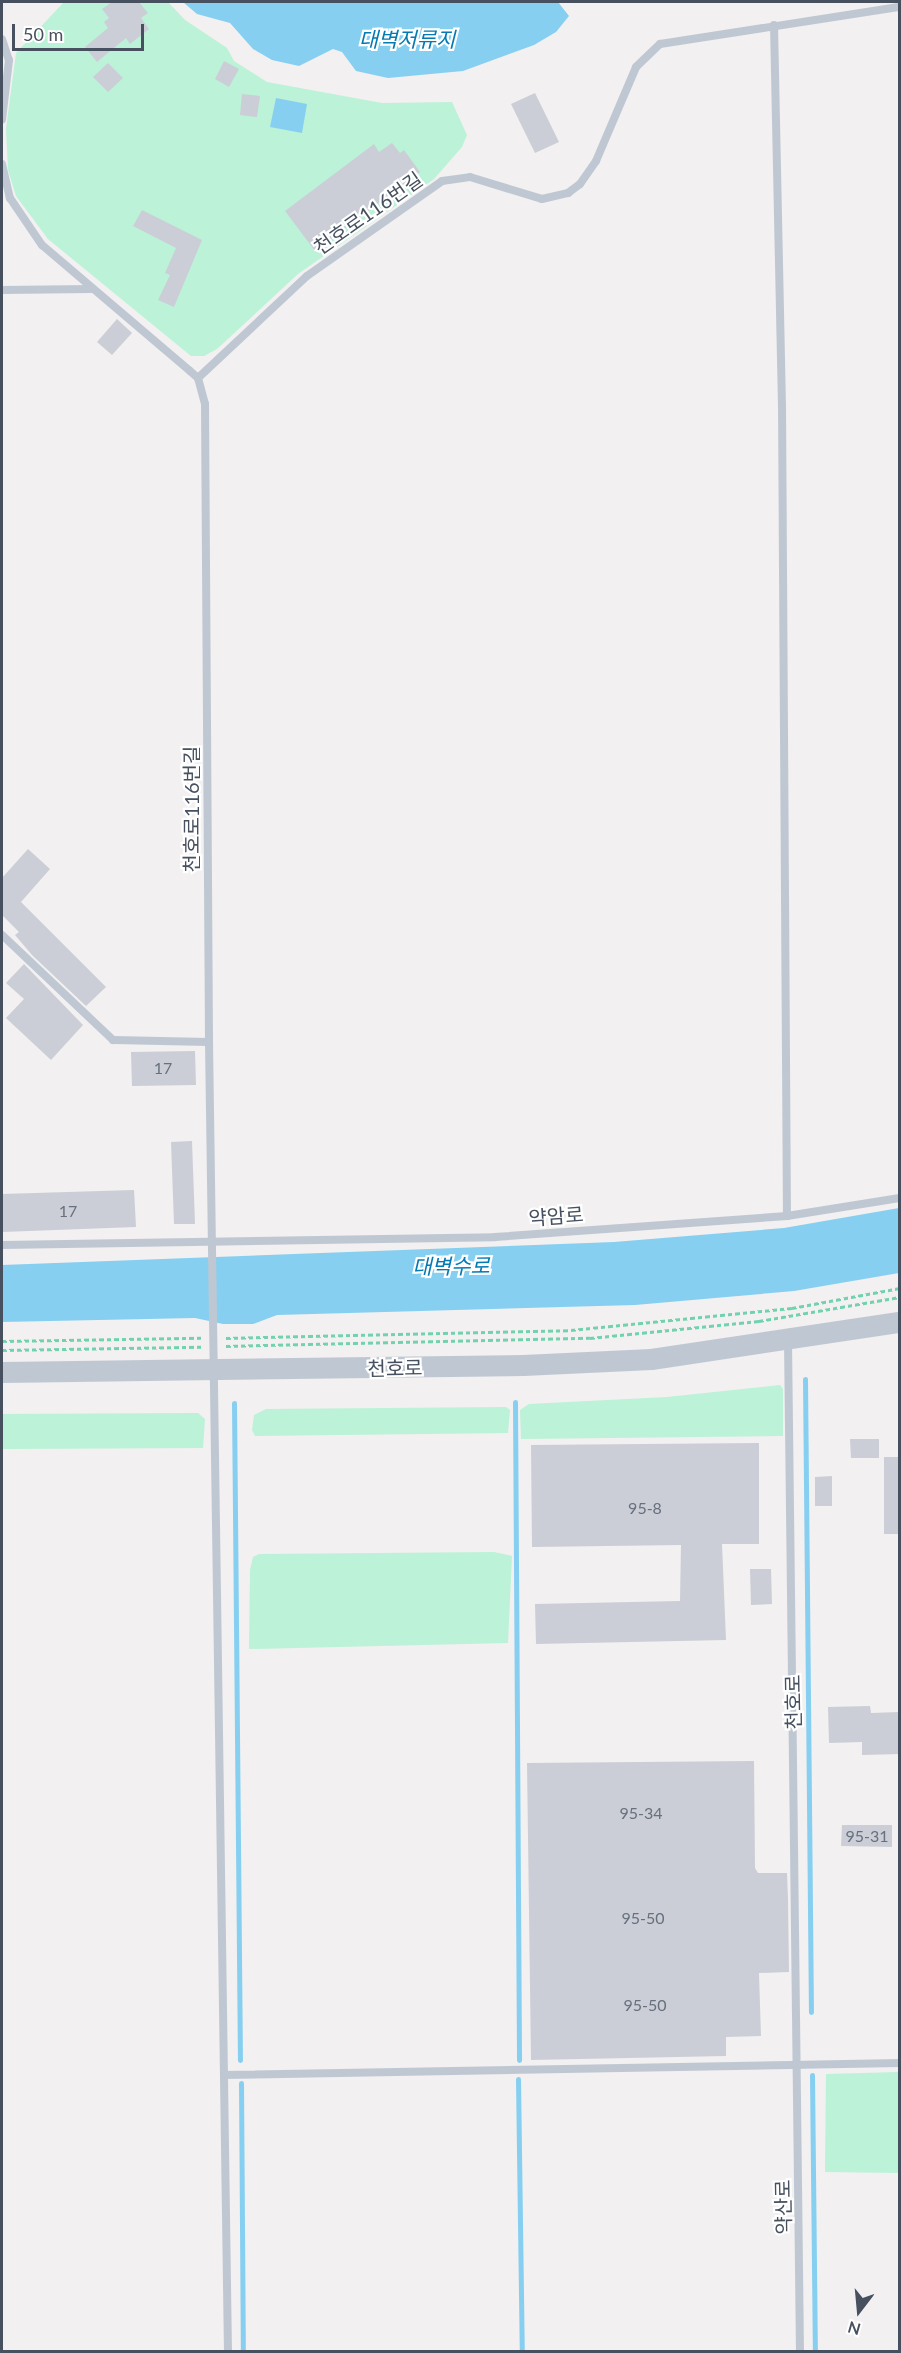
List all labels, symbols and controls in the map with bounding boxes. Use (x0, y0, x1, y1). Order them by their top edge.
scale bar (15, 12, 147, 50)
text: 50 m (23, 23, 63, 45)
water label: 대벽저류지 (359, 26, 455, 52)
street label: 천호로116번길 (309, 167, 427, 259)
street label: 천호로116번길 (179, 746, 203, 872)
house number: 17 (154, 1058, 172, 1078)
house number: 17 (59, 1201, 77, 1221)
street label: 약암로 (528, 1202, 584, 1230)
water label: 대벽수로 (412, 1253, 490, 1279)
street label: 천호로 (367, 1356, 423, 1380)
house number: 95-8 (628, 1498, 662, 1518)
street label: 천호로 (781, 1674, 805, 1730)
house number: 95-34 (619, 1803, 663, 1823)
house number: 95-31 (845, 1826, 889, 1846)
house number: 95-50 (621, 1908, 665, 1928)
house number: 95-50 (623, 1995, 667, 2015)
street label: 약산로 (771, 2179, 795, 2235)
north arrow (829, 2281, 889, 2341)
text: N (845, 2318, 862, 2340)

